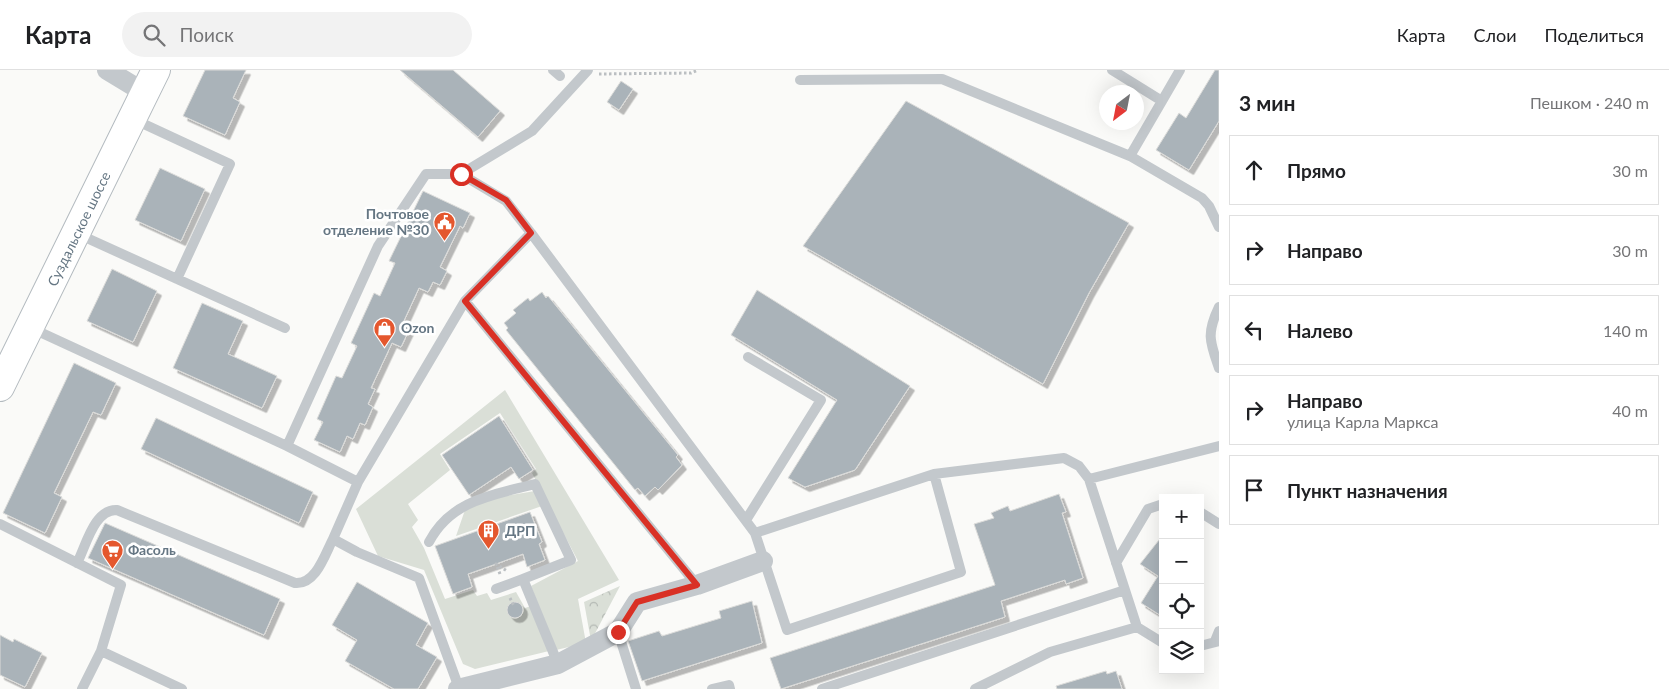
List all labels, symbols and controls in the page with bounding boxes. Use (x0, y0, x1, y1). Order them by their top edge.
search box (122, 12, 472, 57)
text: Карта (25, 20, 92, 49)
icon: search (140, 21, 168, 49)
text: Поиск (180, 23, 234, 46)
text: Карта (1397, 24, 1445, 46)
text: Слои (1473, 24, 1517, 46)
text: Поделиться (1545, 24, 1644, 46)
north arrow (1099, 85, 1144, 130)
text: 3 мин (1239, 90, 1296, 115)
text: Пешком · 240 m (1530, 93, 1649, 112)
icon: ahead (1240, 156, 1268, 184)
text: Прямо (1287, 159, 1346, 182)
text: 30 m (1612, 161, 1648, 180)
route start (450, 163, 473, 186)
street label: Суздальское шоссе (43, 169, 114, 289)
place label: Почтовое отделение №30 (323, 205, 430, 238)
public building icon: Почтовое отделение №30 (433, 210, 457, 241)
icon: right (1240, 236, 1268, 264)
text: Направо (1287, 239, 1363, 262)
text: 30 m (1612, 241, 1648, 260)
shop icon: Ozon (373, 316, 397, 347)
icon: left (1240, 316, 1268, 344)
place label: Ozon (401, 319, 435, 336)
text: Налево (1287, 319, 1353, 342)
text: 140 m (1603, 321, 1648, 340)
text: Направо (1287, 389, 1363, 412)
icon: right (1240, 396, 1268, 424)
text: 40 m (1612, 401, 1648, 420)
text: улица Карла Маркса (1287, 412, 1439, 431)
icon: arrive (1240, 476, 1268, 504)
text: Пункт назначения (1287, 479, 1448, 502)
map controls (1159, 494, 1204, 674)
button: + (1159, 494, 1204, 539)
building icon: ДРП (477, 519, 501, 550)
place label: ДРП (505, 522, 535, 539)
supermarket icon: Фасоль (100, 538, 124, 569)
button: − (1159, 539, 1204, 584)
place label: Фасоль (128, 541, 176, 558)
button: locate (1159, 584, 1204, 629)
route end (607, 621, 630, 644)
button: layers (1159, 629, 1204, 674)

